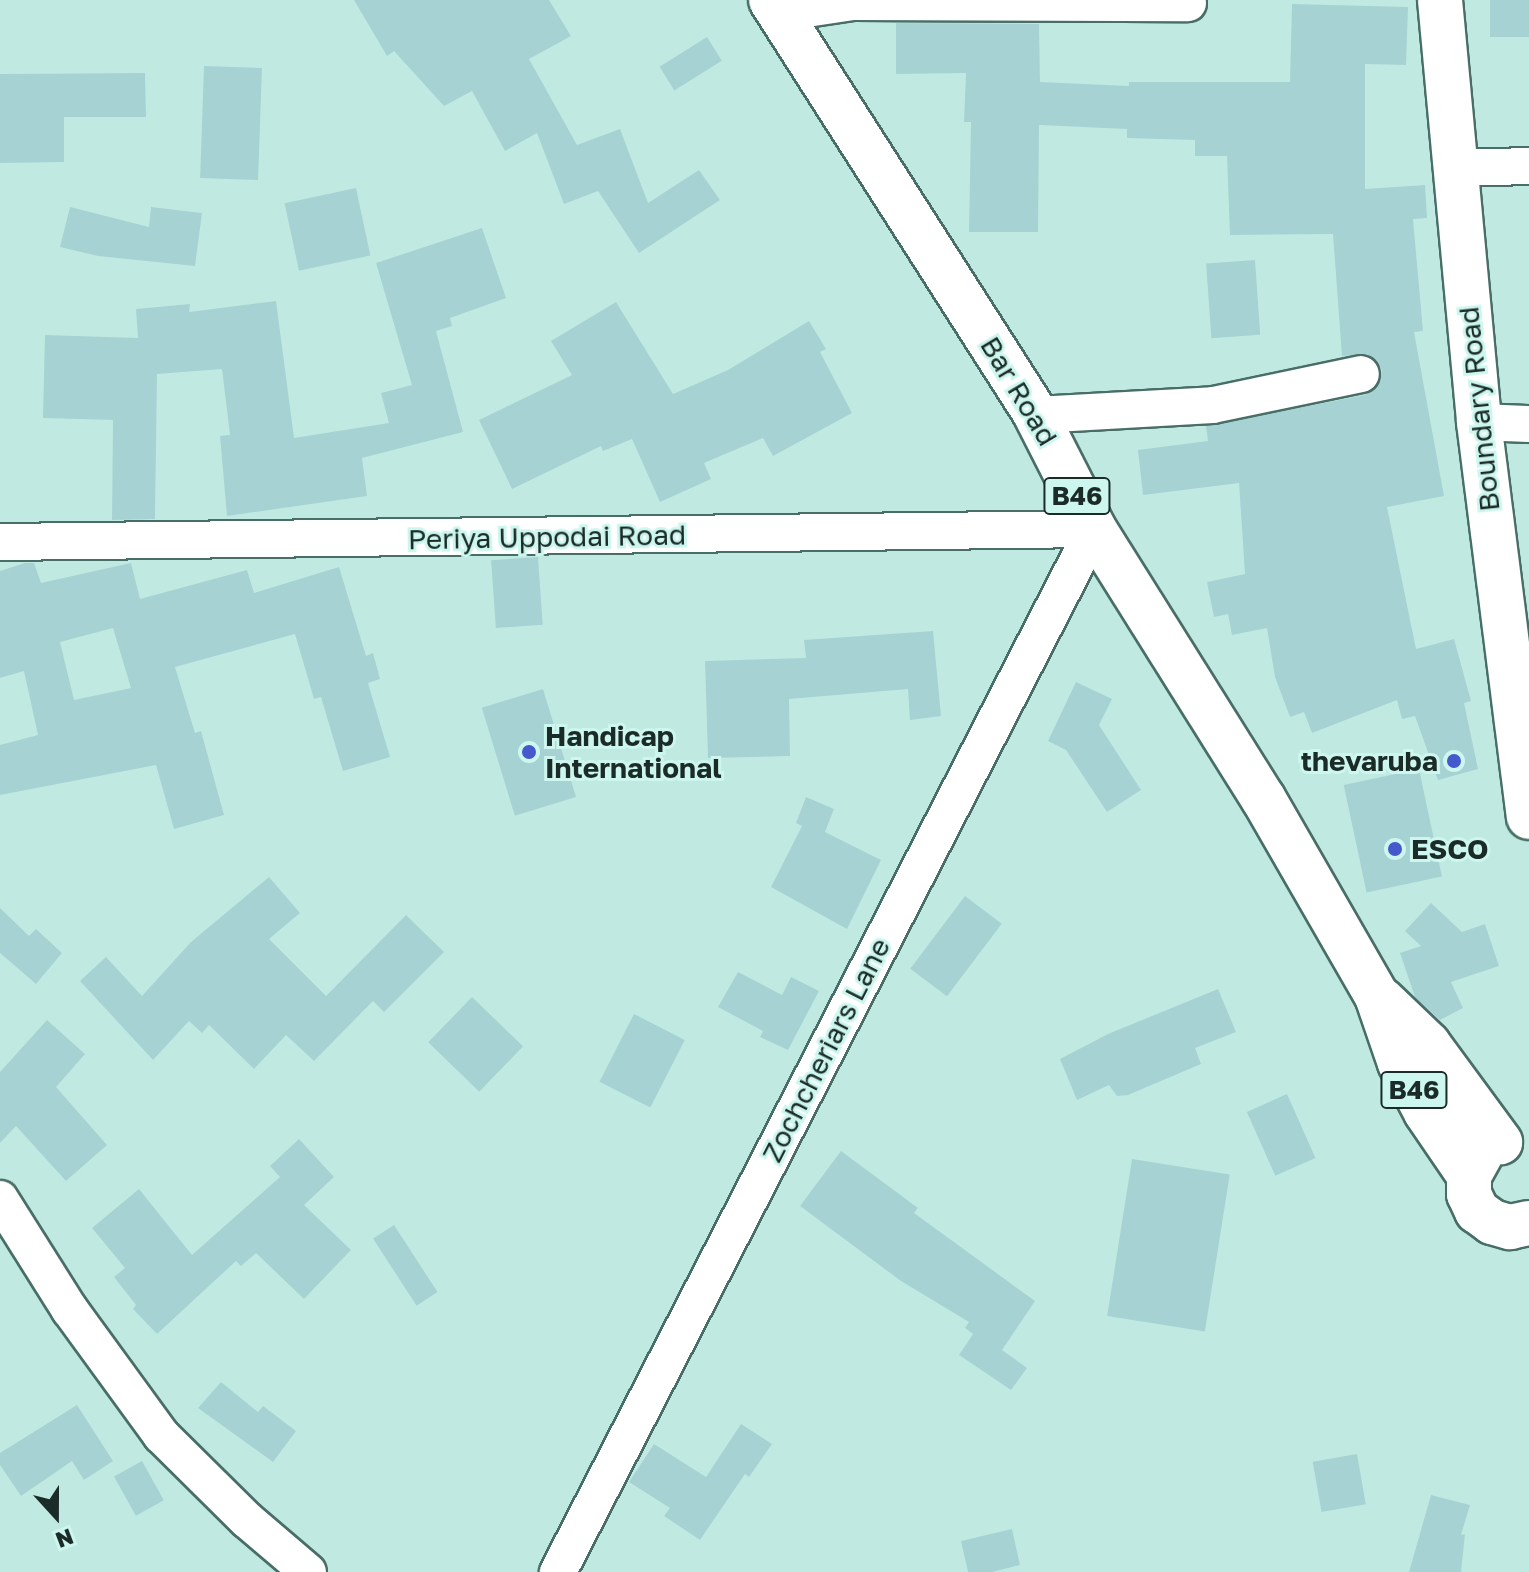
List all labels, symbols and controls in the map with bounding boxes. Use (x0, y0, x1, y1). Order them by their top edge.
street label: Boundary Road (1452, 305, 1506, 513)
street label: Bar Road (973, 330, 1065, 452)
road number: B46 (1043, 474, 1111, 518)
street label: Periya Uppodai Road (408, 518, 686, 556)
place label: Handicap International (545, 719, 722, 785)
marker: Handicap International (520, 743, 538, 761)
place label: thevaruba (1301, 744, 1438, 778)
marker: thevaruba (1445, 752, 1463, 770)
place label: ESCO (1411, 832, 1489, 866)
marker: ESCO (1386, 840, 1404, 858)
street label: Zochcheriars Lane (755, 932, 897, 1168)
road number: B46 (1380, 1068, 1448, 1112)
north arrow (16, 1476, 96, 1556)
text: N (52, 1523, 77, 1554)

